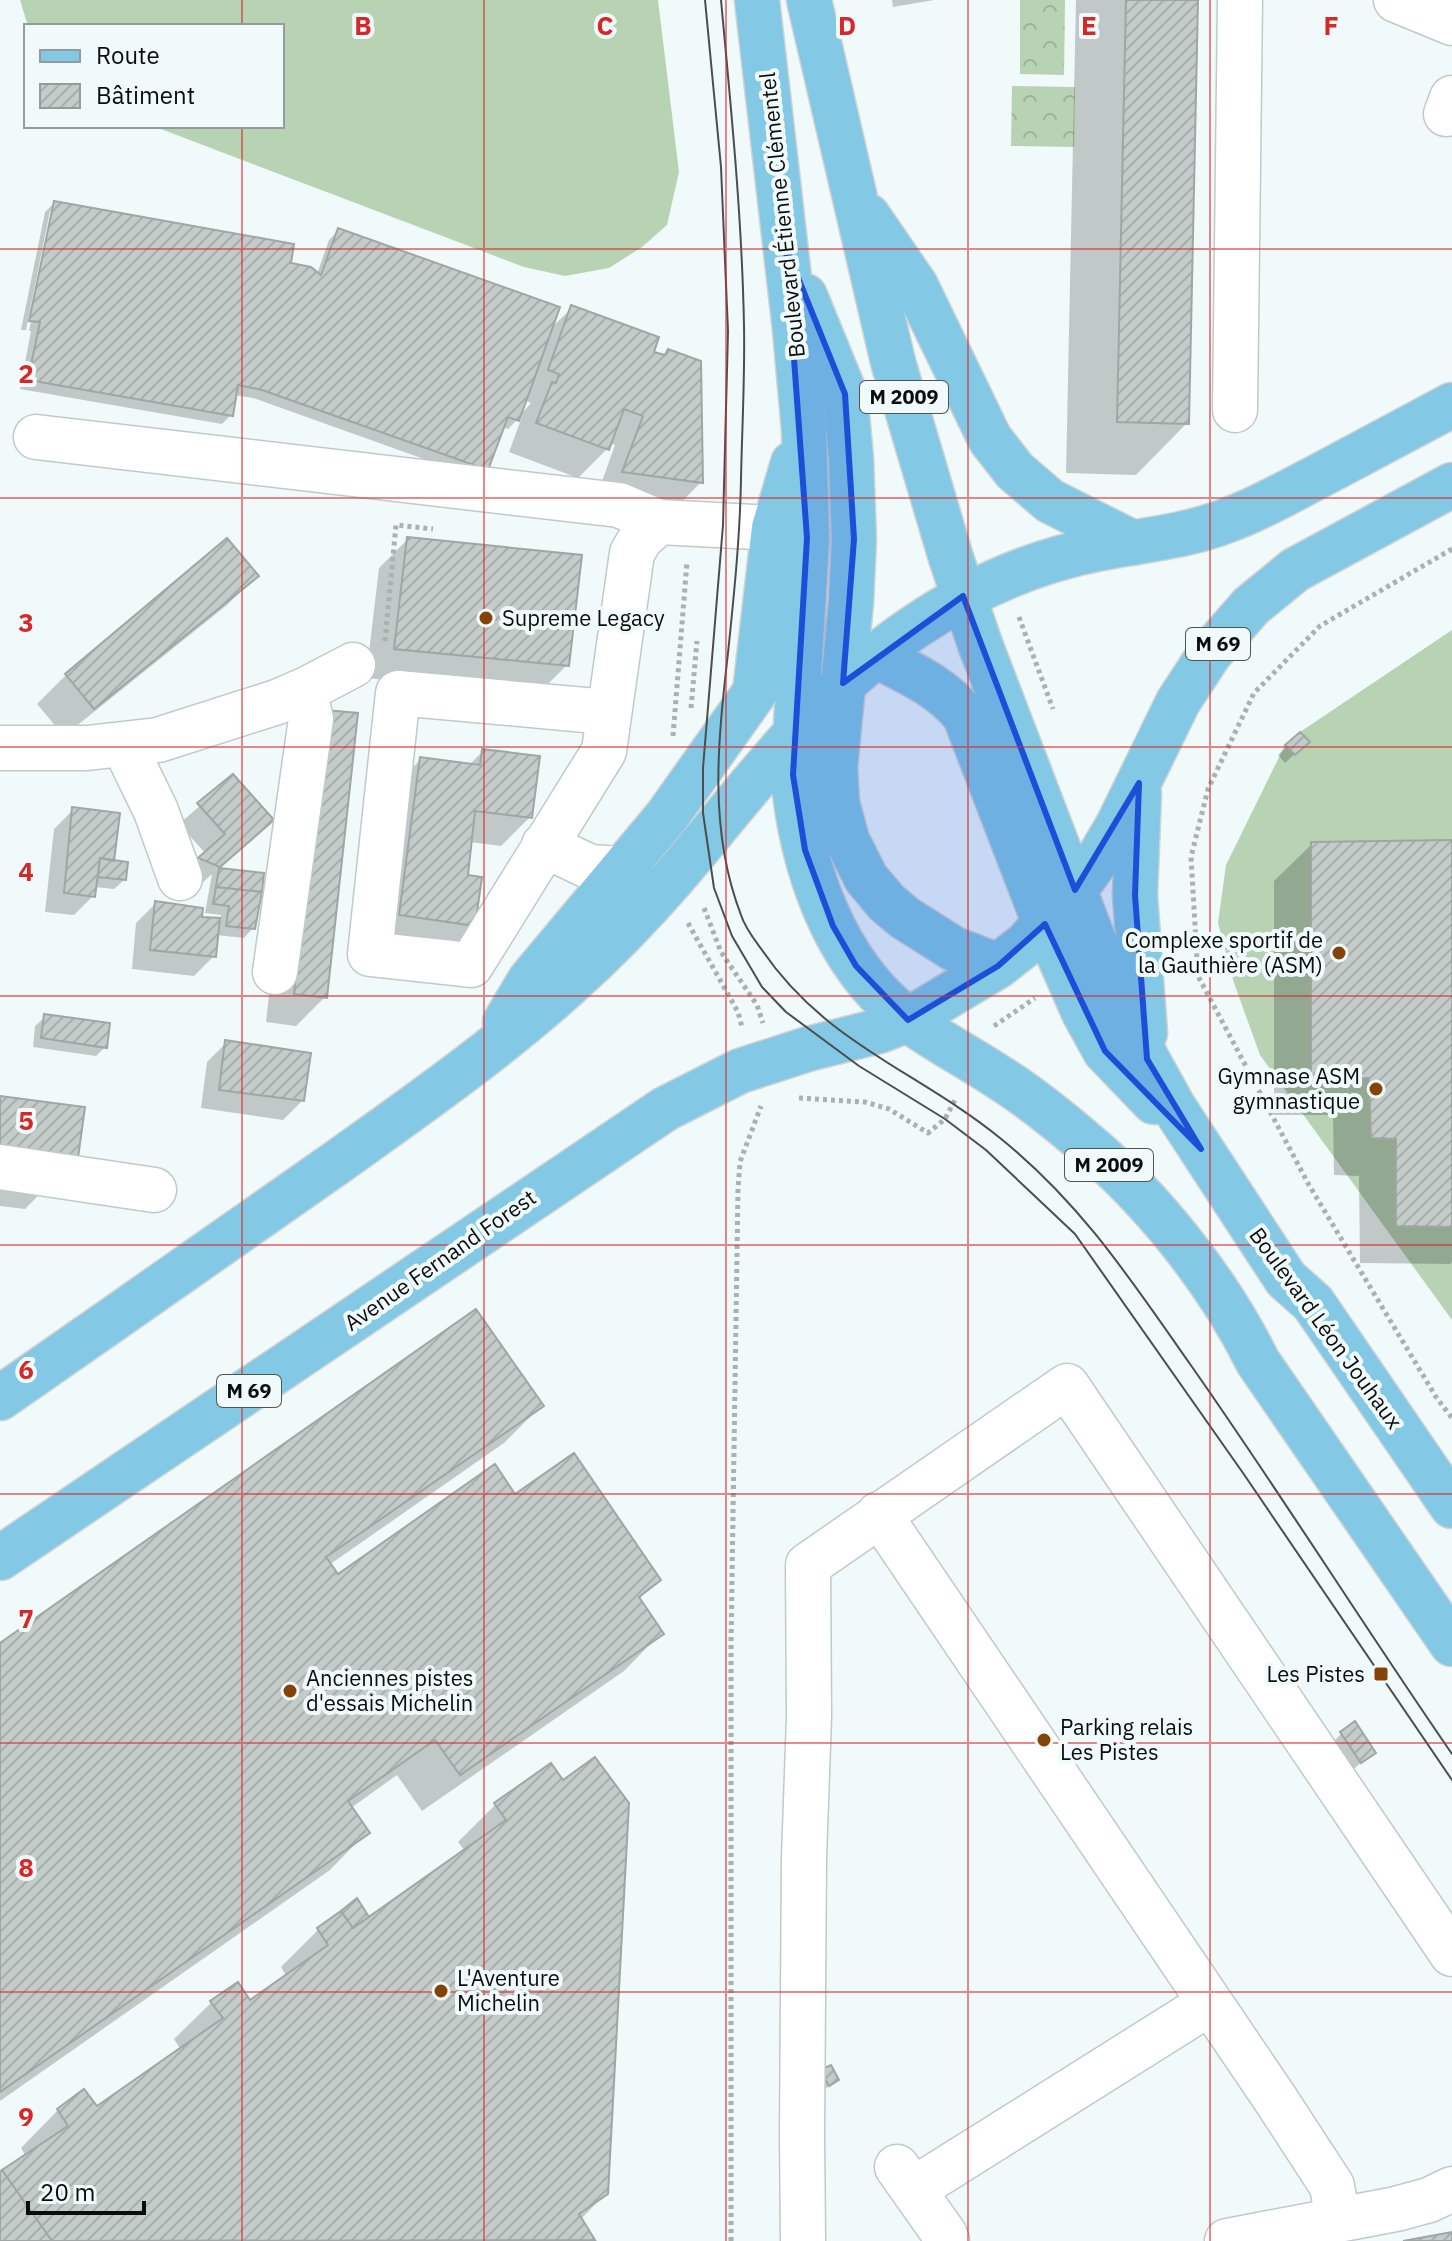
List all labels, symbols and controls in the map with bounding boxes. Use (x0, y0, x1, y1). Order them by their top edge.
text: B (354, 8, 372, 42)
text: C (597, 8, 614, 42)
text: D (838, 8, 856, 42)
text: E (1081, 8, 1097, 42)
text: F (1323, 8, 1339, 42)
legend (24, 24, 284, 128)
text: Route (96, 39, 160, 71)
street label: Boulevard Étienne Clémentel (752, 71, 811, 359)
text: Bâtiment (96, 79, 195, 111)
text: 2 (18, 356, 34, 390)
road number: M 2009 (860, 381, 948, 413)
place label: Supreme Legacy (502, 603, 665, 632)
text: 3 (18, 605, 34, 639)
marker: Supreme Legacy (477, 609, 495, 627)
road number: M 69 (1186, 628, 1250, 660)
text: 4 (18, 854, 34, 888)
place label: Complexe sportif de la Gauthière (ASM) (1125, 925, 1323, 979)
marker: Complexe sportif de la Gauthière (ASM) (1330, 944, 1348, 962)
place label: Gymnase ASM gymnastique (1218, 1061, 1360, 1115)
marker: Gymnase ASM gymnastique (1367, 1080, 1385, 1098)
text: 5 (18, 1103, 34, 1137)
road number: M 2009 (1065, 1149, 1153, 1181)
street label: Avenue Fernand Forest (338, 1182, 541, 1337)
street label: Boulevard Léon Jouhaux (1244, 1221, 1409, 1434)
text: 6 (18, 1352, 34, 1386)
road number: M 69 (217, 1375, 281, 1407)
text: 7 (18, 1601, 34, 1635)
place label: Les Pistes (1266, 1659, 1365, 1688)
place label: Anciennes pistes d'essais Michelin (306, 1663, 473, 1717)
marker: Les Pistes (1372, 1665, 1390, 1683)
marker: Anciennes pistes d'essais Michelin (281, 1682, 299, 1700)
place label: Parking relais Les Pistes (1060, 1712, 1193, 1766)
marker: Parking relais Les Pistes (1035, 1731, 1053, 1749)
text: 8 (18, 1850, 34, 1884)
place label: L'Aventure Michelin (457, 1963, 560, 2017)
marker: L'Aventure Michelin (432, 1982, 450, 2000)
text: 9 (18, 2099, 34, 2133)
scale bar (28, 2165, 144, 2215)
text: 20 m (40, 2176, 95, 2208)

